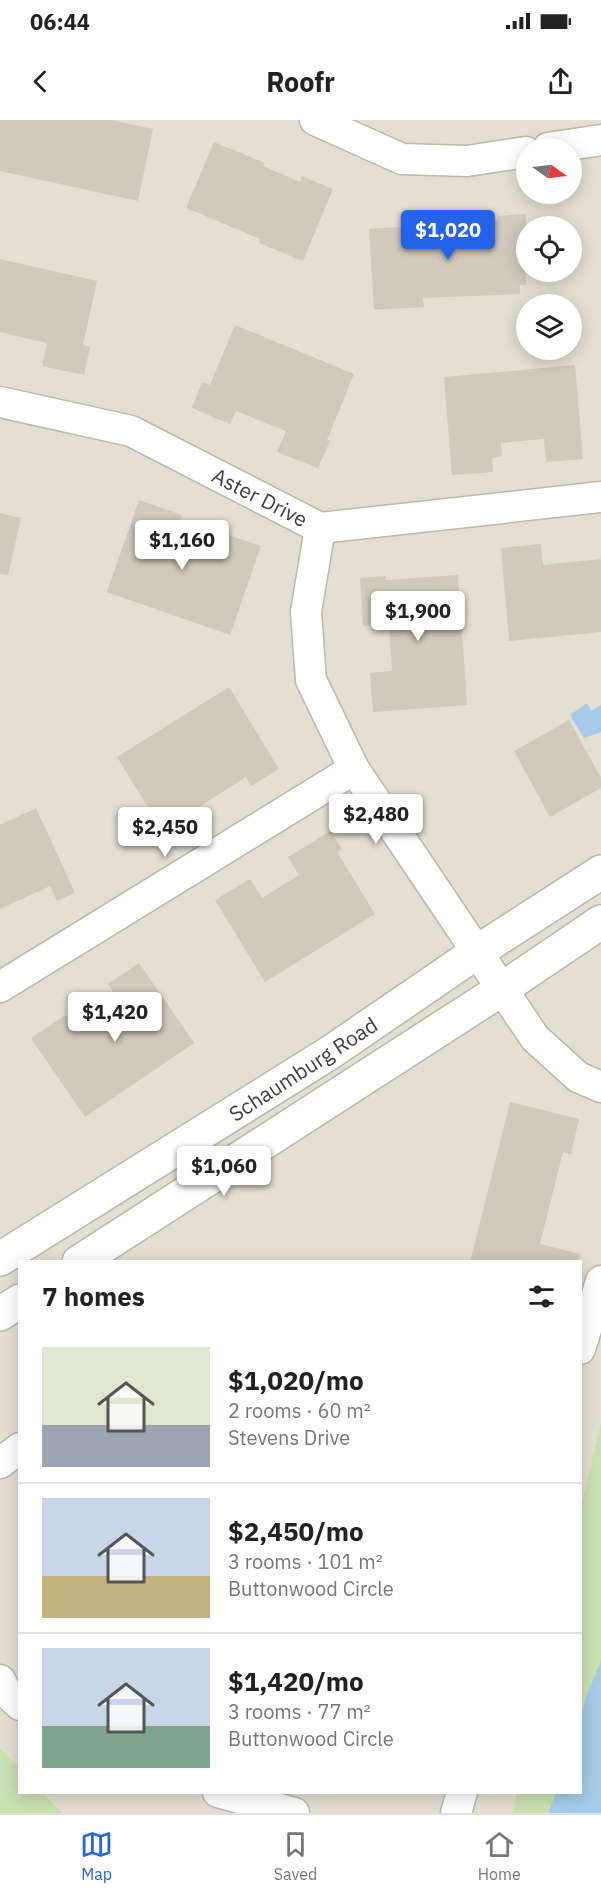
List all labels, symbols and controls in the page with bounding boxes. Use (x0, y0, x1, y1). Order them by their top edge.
text: 06:44 (30, 7, 90, 36)
text: Roofr (266, 64, 335, 99)
icon: back (24, 65, 57, 98)
icon: share (544, 65, 577, 98)
north arrow (516, 138, 582, 204)
map controls (516, 138, 582, 360)
pin: $1,020 (399, 210, 497, 261)
text: $1,020 (415, 216, 481, 243)
button: locate (516, 216, 582, 282)
button: layers (516, 294, 582, 360)
street label: Aster Drive (207, 461, 313, 533)
pin: $1,160 (133, 520, 231, 571)
text: $1,160 (149, 526, 215, 553)
pin: $1,900 (369, 591, 467, 642)
text: $1,900 (385, 597, 451, 624)
pin: $2,480 (327, 794, 425, 845)
text: $2,480 (343, 800, 409, 827)
pin: $2,450 (116, 807, 214, 858)
text: $2,450 (132, 813, 198, 840)
pin: $1,420 (66, 992, 164, 1043)
text: $1,420 (82, 998, 148, 1025)
street label: Schaumburg Road (223, 1010, 383, 1128)
pin: $1,060 (175, 1146, 273, 1197)
text: $1,060 (191, 1152, 257, 1179)
text: 7 homes (42, 1279, 145, 1313)
icon: filters (525, 1280, 558, 1313)
text: $1,020/mo (228, 1363, 364, 1397)
icon: home (90, 1371, 162, 1443)
text: 2 rooms · 60 m² (228, 1397, 371, 1424)
text: Stevens Drive (228, 1424, 350, 1451)
text: $2,450/mo (228, 1514, 364, 1548)
icon: home (90, 1522, 162, 1594)
text: 3 rooms · 101 m² (228, 1548, 383, 1575)
text: Buttonwood Circle (228, 1575, 394, 1602)
text: $1,420/mo (228, 1664, 364, 1698)
icon: home (90, 1672, 162, 1744)
text: 3 rooms · 77 m² (228, 1698, 371, 1725)
text: Buttonwood Circle (228, 1725, 394, 1752)
tab: Map (80, 1828, 113, 1884)
tab: Saved (274, 1828, 317, 1884)
tab: Home (478, 1828, 521, 1884)

